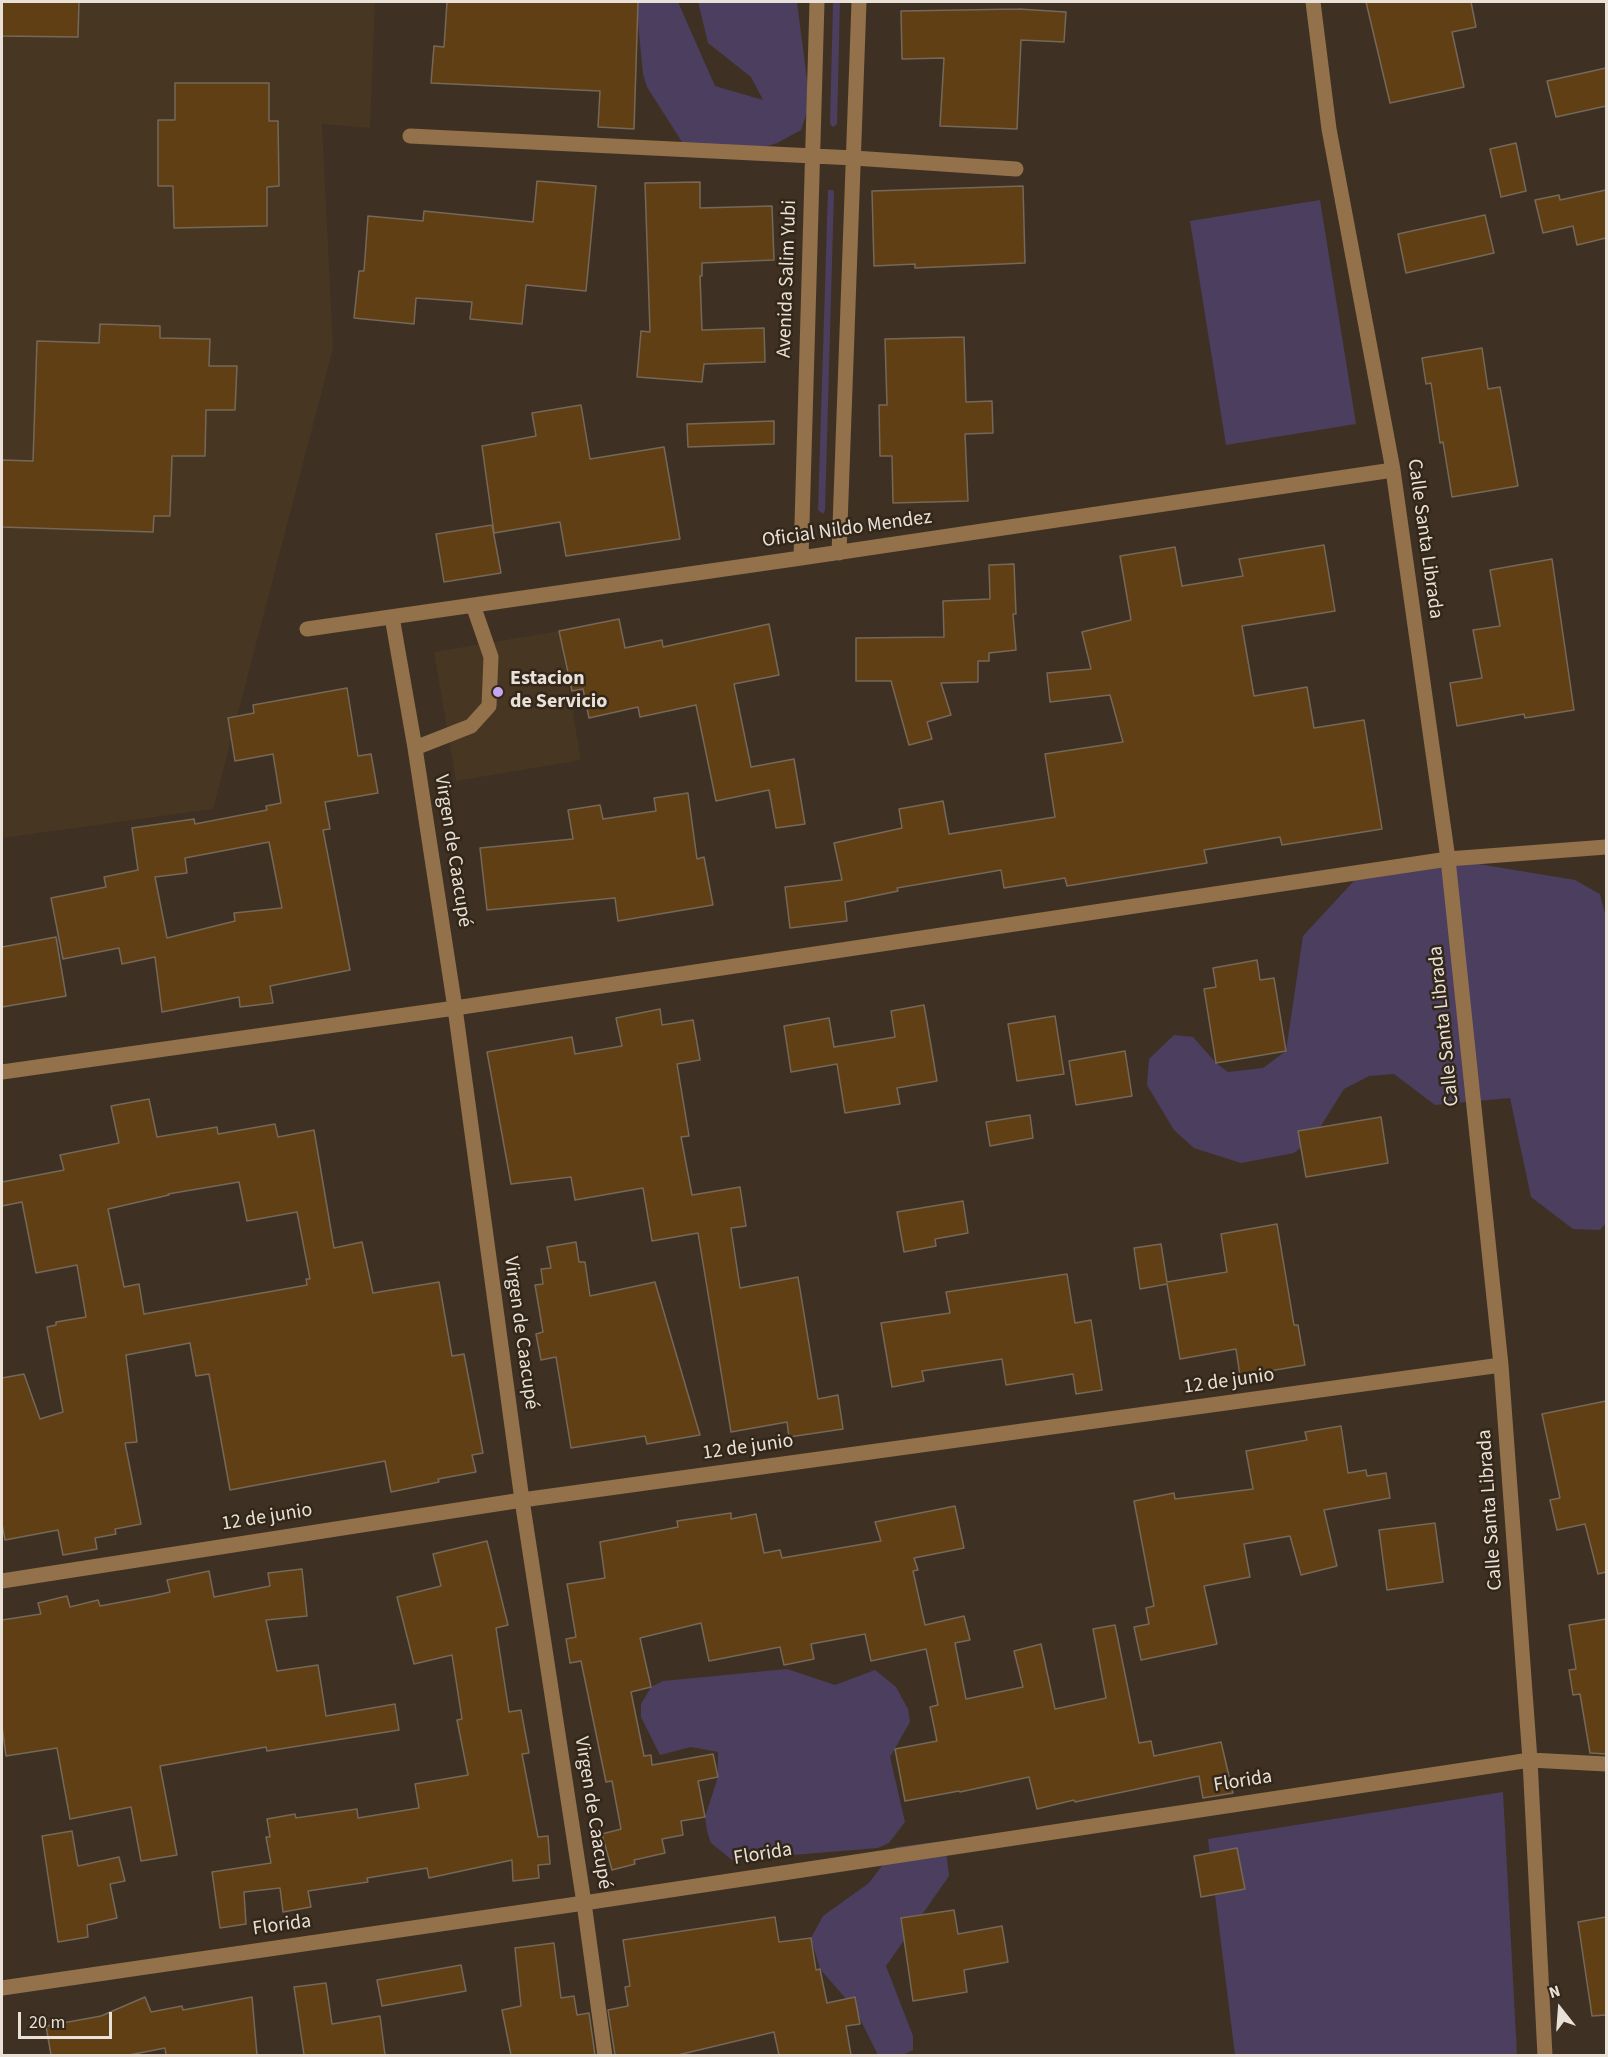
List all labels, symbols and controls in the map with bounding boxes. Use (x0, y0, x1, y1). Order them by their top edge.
street label: Avenida Salim Yubi (773, 200, 803, 358)
street label: Calle Santa Librada (1401, 458, 1447, 620)
street label: Oficial Nildo Mendez (761, 506, 933, 554)
place label: Estacion de Servicio (510, 668, 607, 715)
marker: Estacion de Servicio (491, 685, 505, 699)
street label: Virgen de Caacupé (428, 773, 476, 929)
street label: Calle Santa Librada (1425, 945, 1465, 1107)
street label: Virgen de Caacupé (497, 1255, 543, 1411)
street label: 12 de junio (1182, 1364, 1276, 1400)
street label: Calle Santa Librada (1473, 1429, 1509, 1591)
street label: 12 de junio (701, 1430, 795, 1466)
street label: 12 de junio (220, 1499, 314, 1537)
street label: Virgen de Caacupé (568, 1735, 616, 1891)
street label: Florida (1212, 1766, 1274, 1798)
street label: Florida (732, 1839, 794, 1871)
street label: Florida (251, 1910, 313, 1942)
north arrow (1530, 1979, 1590, 2039)
text: N (1546, 1980, 1563, 2004)
scale bar (21, 2000, 116, 2038)
text: 20 m (29, 2010, 65, 2035)

